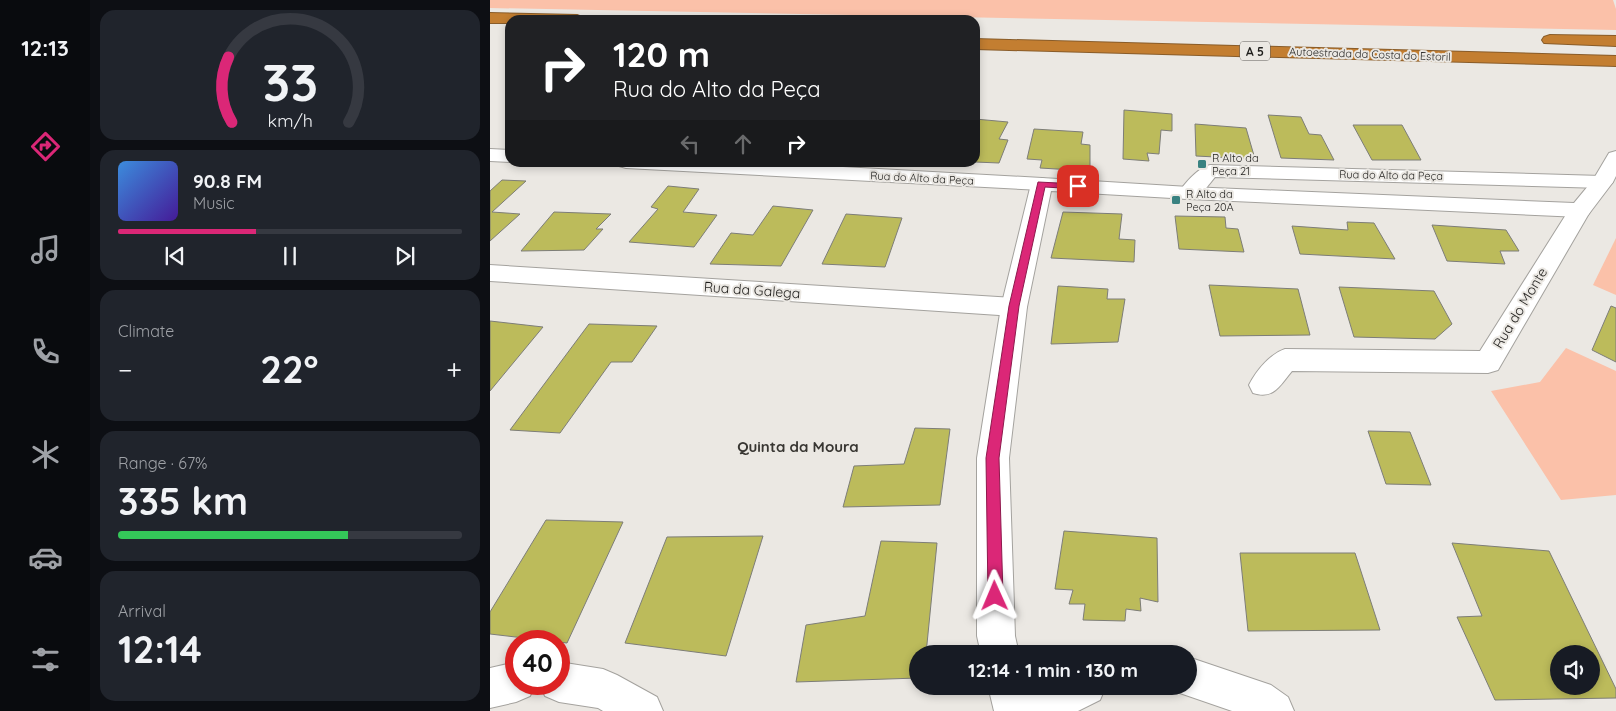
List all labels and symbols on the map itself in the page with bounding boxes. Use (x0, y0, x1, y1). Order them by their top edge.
road number: A 5 (1240, 41, 1270, 60)
street label: Autoestrada da Costa do Estoril (1289, 44, 1451, 64)
place label: R Alto da Peça 21 (1212, 151, 1259, 178)
marker: R Alto da Peça 21 (1196, 158, 1208, 170)
pin (1057, 165, 1099, 207)
street label: Rua do Alto da Peça (1339, 167, 1443, 183)
street label: Rua do Alto da Peça (870, 168, 974, 188)
place label: R Alto da Peça 20A (1186, 187, 1234, 214)
marker: R Alto da Peça 20A (1170, 194, 1182, 206)
street label: Rua do Monte (1489, 264, 1551, 352)
street label: Rua da Galega (703, 278, 801, 302)
district label: Quinta da Moura (737, 437, 859, 456)
position arrow (968, 569, 1020, 621)
speed limit sign: 40 (505, 630, 570, 695)

